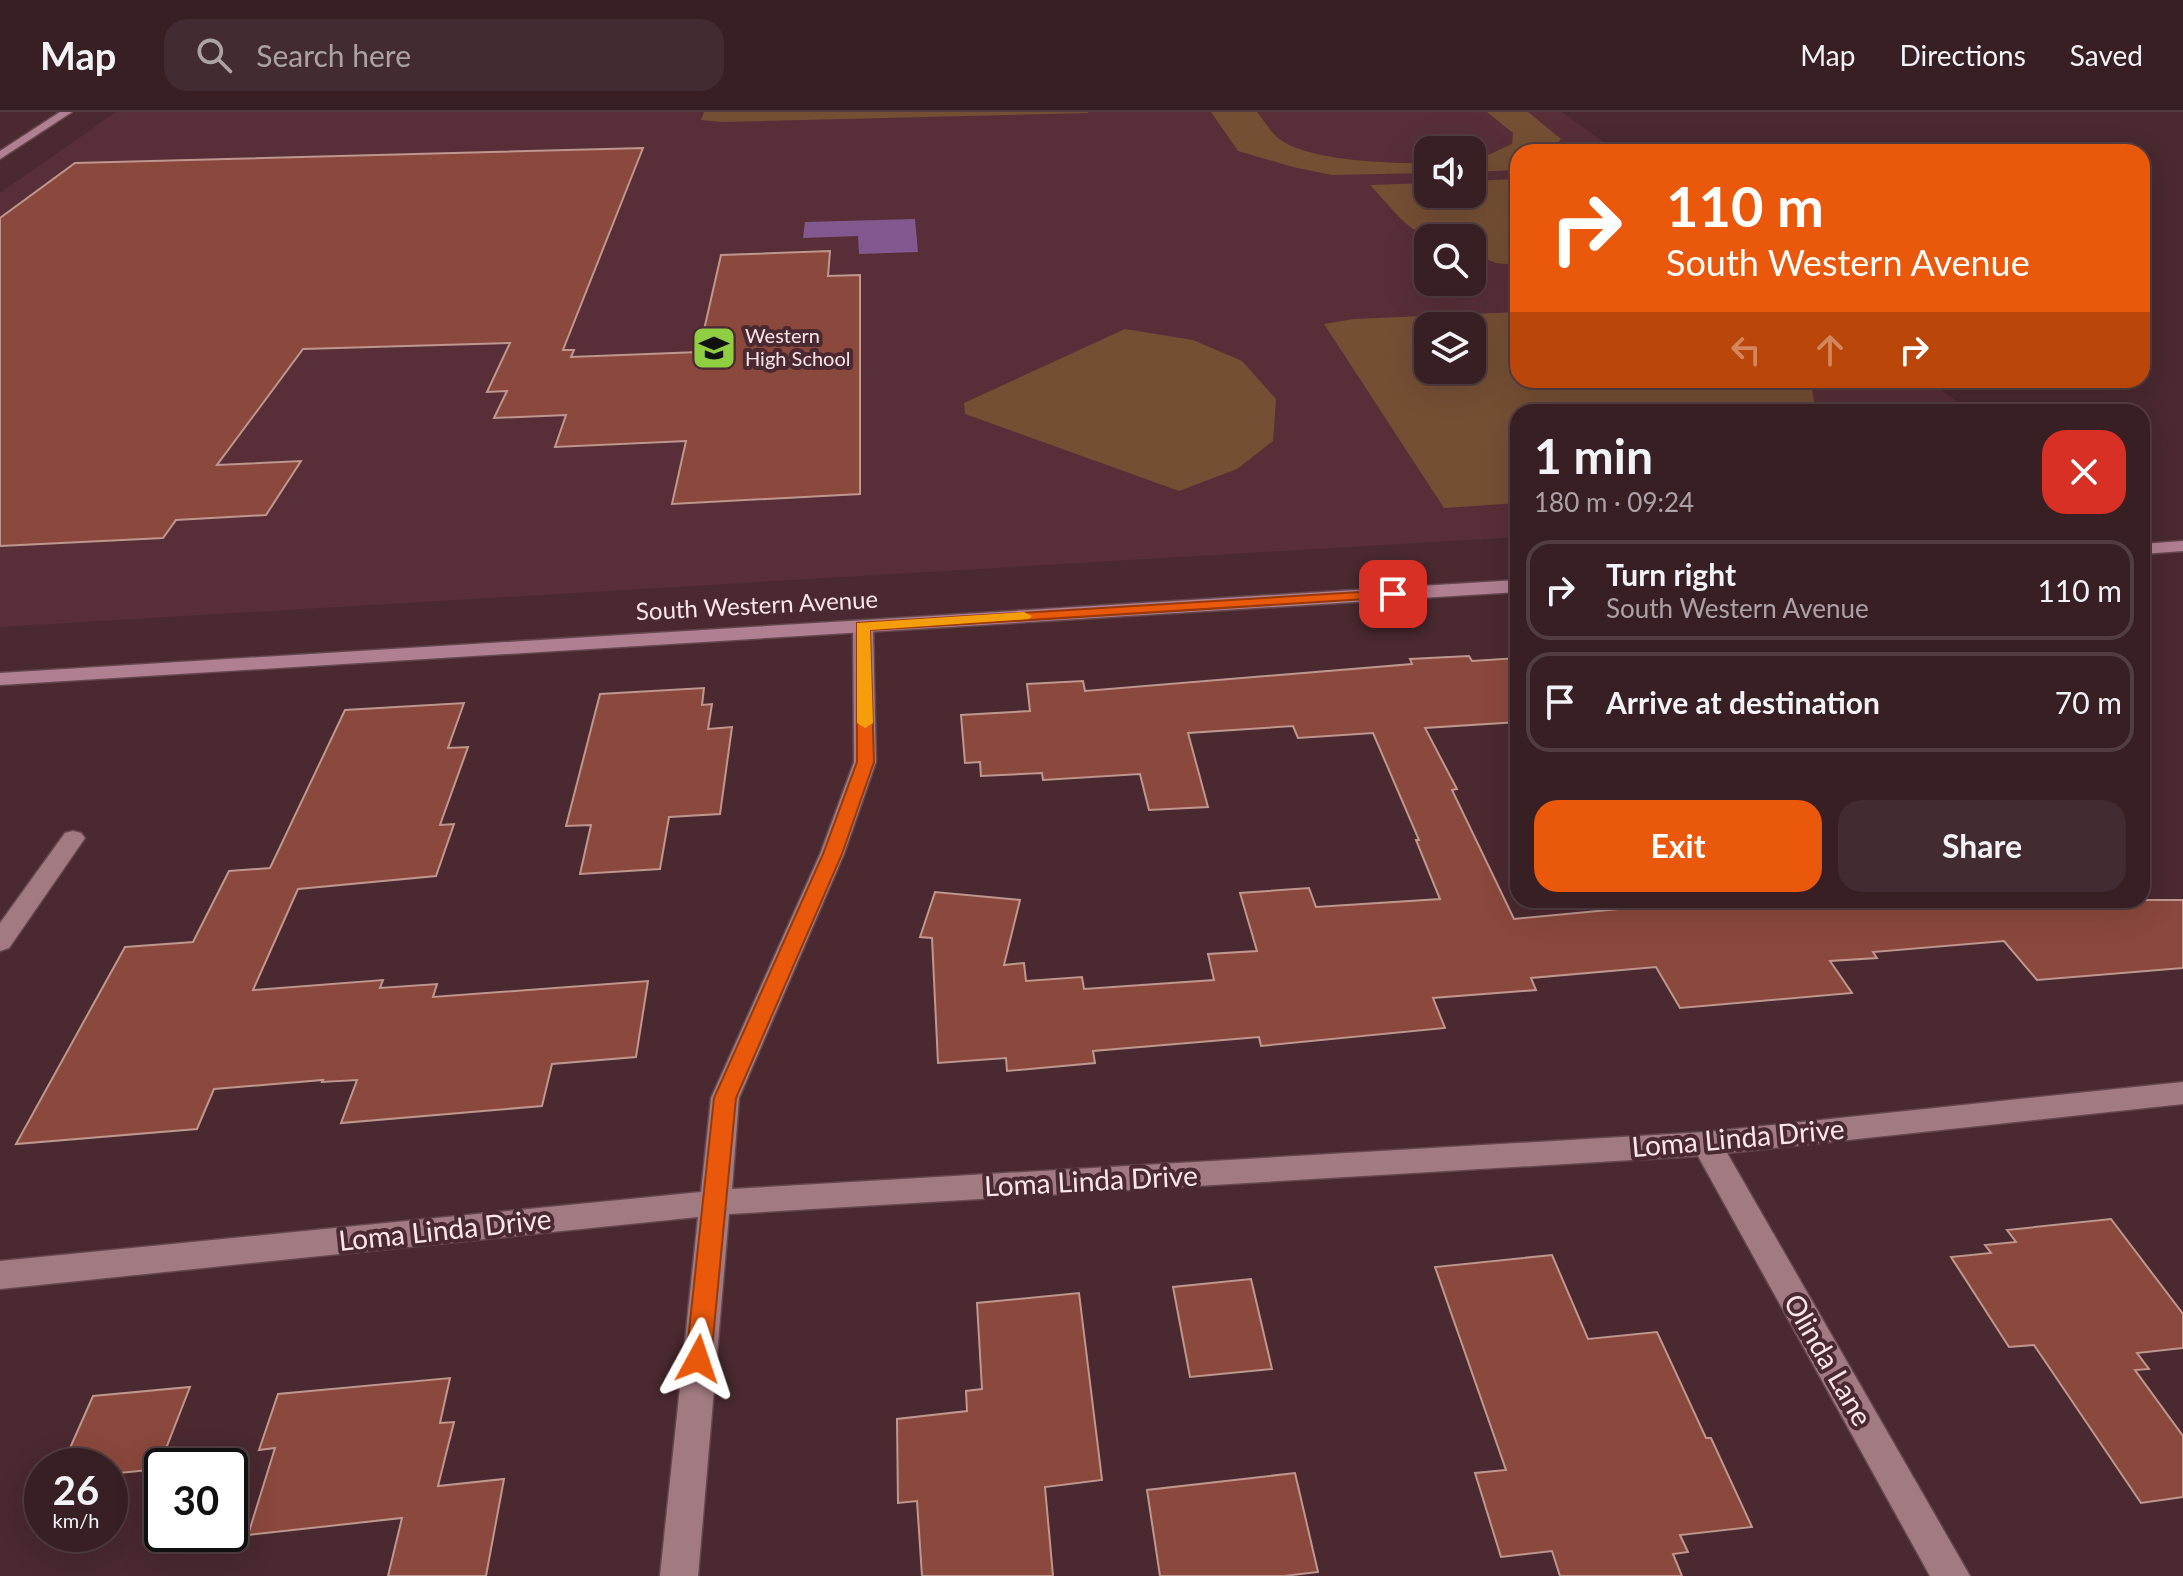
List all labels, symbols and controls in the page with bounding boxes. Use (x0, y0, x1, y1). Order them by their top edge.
search box (164, 19, 724, 91)
text: Map (40, 32, 116, 78)
icon: search (192, 33, 236, 77)
text: Search here (256, 37, 411, 73)
text: Map (1800, 38, 1855, 72)
text: Directions (1899, 38, 2026, 72)
text: Saved (2070, 38, 2143, 72)
map controls (1414, 136, 1486, 384)
button: sound (1414, 136, 1486, 208)
text: 110 m (1666, 172, 1824, 239)
icon: right (1534, 176, 1638, 280)
button: search (1414, 224, 1486, 296)
text: South Western Avenue (1666, 240, 2030, 284)
button: layers (1414, 312, 1486, 384)
place label: Western High School (745, 323, 851, 370)
school or university icon: Western High School (690, 324, 738, 372)
icon: left (1724, 328, 1768, 372)
icon: ahead (1808, 328, 1852, 372)
icon: right (1892, 328, 1936, 372)
text: 1 min (1534, 427, 1653, 484)
button: close (2042, 430, 2126, 514)
text: 180 m · 09:24 (1534, 486, 1694, 518)
text: Turn right (1606, 556, 1736, 592)
pin (1359, 560, 1427, 628)
icon: right (1538, 568, 1582, 612)
icon: arrive (1371, 572, 1415, 616)
text: 110 m (2037, 572, 2122, 608)
street label: South Western Avenue (635, 584, 879, 625)
text: South Western Avenue (1606, 592, 1869, 624)
icon: arrive (1538, 680, 1582, 724)
text: Arrive at destination (1606, 684, 1880, 720)
text: 70 m (2055, 684, 2122, 720)
button: Exit (1534, 800, 1822, 892)
button: Share (1838, 800, 2126, 892)
street label: Loma Linda Drive (1630, 1111, 1846, 1163)
street label: Loma Linda Drive (983, 1157, 1198, 1203)
street label: Loma Linda Drive (337, 1201, 553, 1257)
street label: Olinda Lane (1777, 1288, 1880, 1431)
position arrow (656, 1317, 740, 1401)
speed limit sign: 30 (144, 1448, 248, 1552)
text: 26 (53, 1466, 99, 1514)
text: km/h (53, 1508, 99, 1532)

